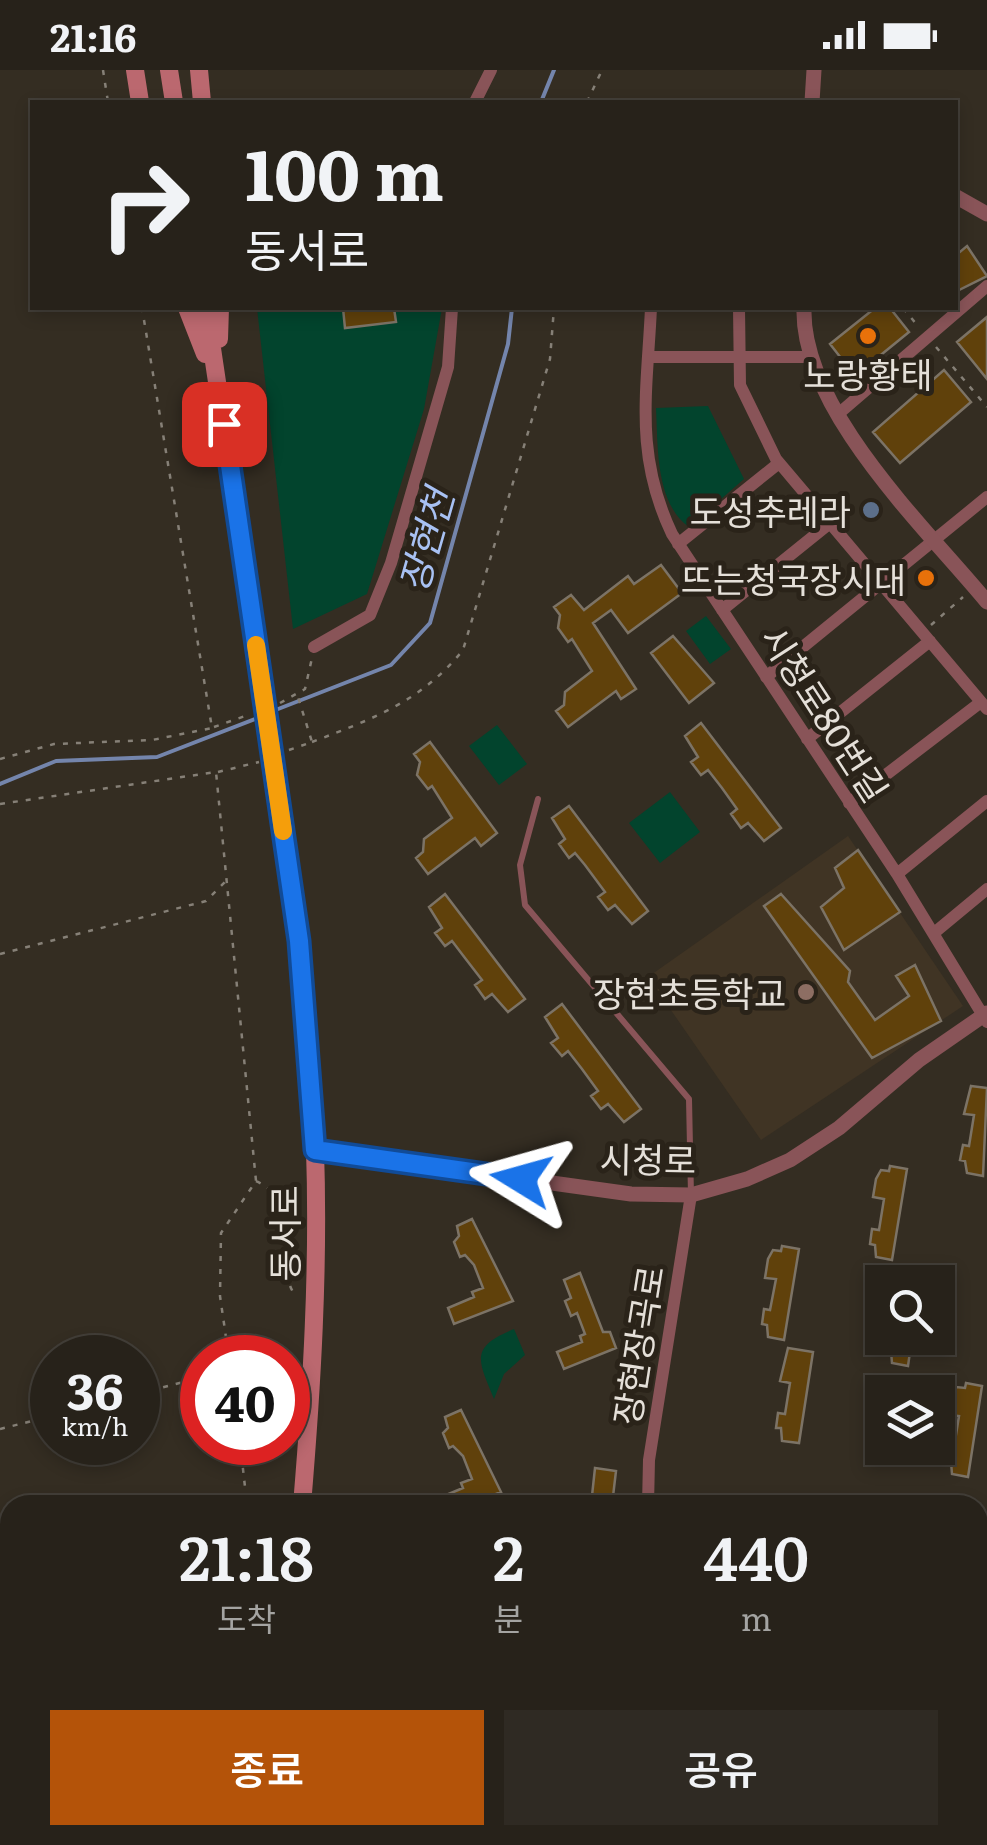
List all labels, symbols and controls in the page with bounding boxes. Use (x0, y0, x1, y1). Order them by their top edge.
text: 21:16 (50, 7, 137, 64)
text: 100 m (245, 119, 444, 223)
icon: right (80, 140, 210, 270)
text: 동서로 (245, 214, 369, 281)
marker: 노랑황태 (857, 325, 879, 347)
place label: 노랑황태 (804, 347, 932, 399)
pin (182, 382, 267, 467)
icon: arrive (197, 397, 252, 452)
water label: 장현천 (382, 478, 467, 598)
place label: 도성추레라 (690, 484, 851, 536)
marker: 도성추레라 (860, 499, 882, 521)
place label: 뜨는청국장시대 (681, 552, 906, 604)
marker: 뜨는청국장시대 (915, 567, 937, 589)
street label: 시청로80번길 (750, 615, 902, 811)
place label: 장현초등학교 (593, 966, 786, 1018)
marker: 장현초등학교 (795, 981, 817, 1003)
position arrow (469, 1127, 573, 1231)
street label: 시청로 (599, 1131, 697, 1185)
street label: 동서로 (257, 1185, 309, 1281)
street label: 장현장곡로 (599, 1261, 675, 1429)
map controls (865, 1265, 955, 1465)
button: search (865, 1265, 955, 1355)
speed limit sign: 40 (180, 1335, 310, 1465)
text: 36 (66, 1351, 124, 1425)
button: layers (865, 1375, 955, 1465)
text: km/h (62, 1407, 128, 1444)
text: 21:18 (179, 1510, 314, 1599)
text: 2 (493, 1510, 524, 1599)
text: 440 (703, 1510, 809, 1599)
text: 도착 (217, 1593, 276, 1641)
text: 분 (494, 1593, 523, 1641)
text: m (741, 1593, 772, 1641)
button: 종료 (50, 1710, 484, 1825)
button: 공유 (504, 1710, 938, 1825)

